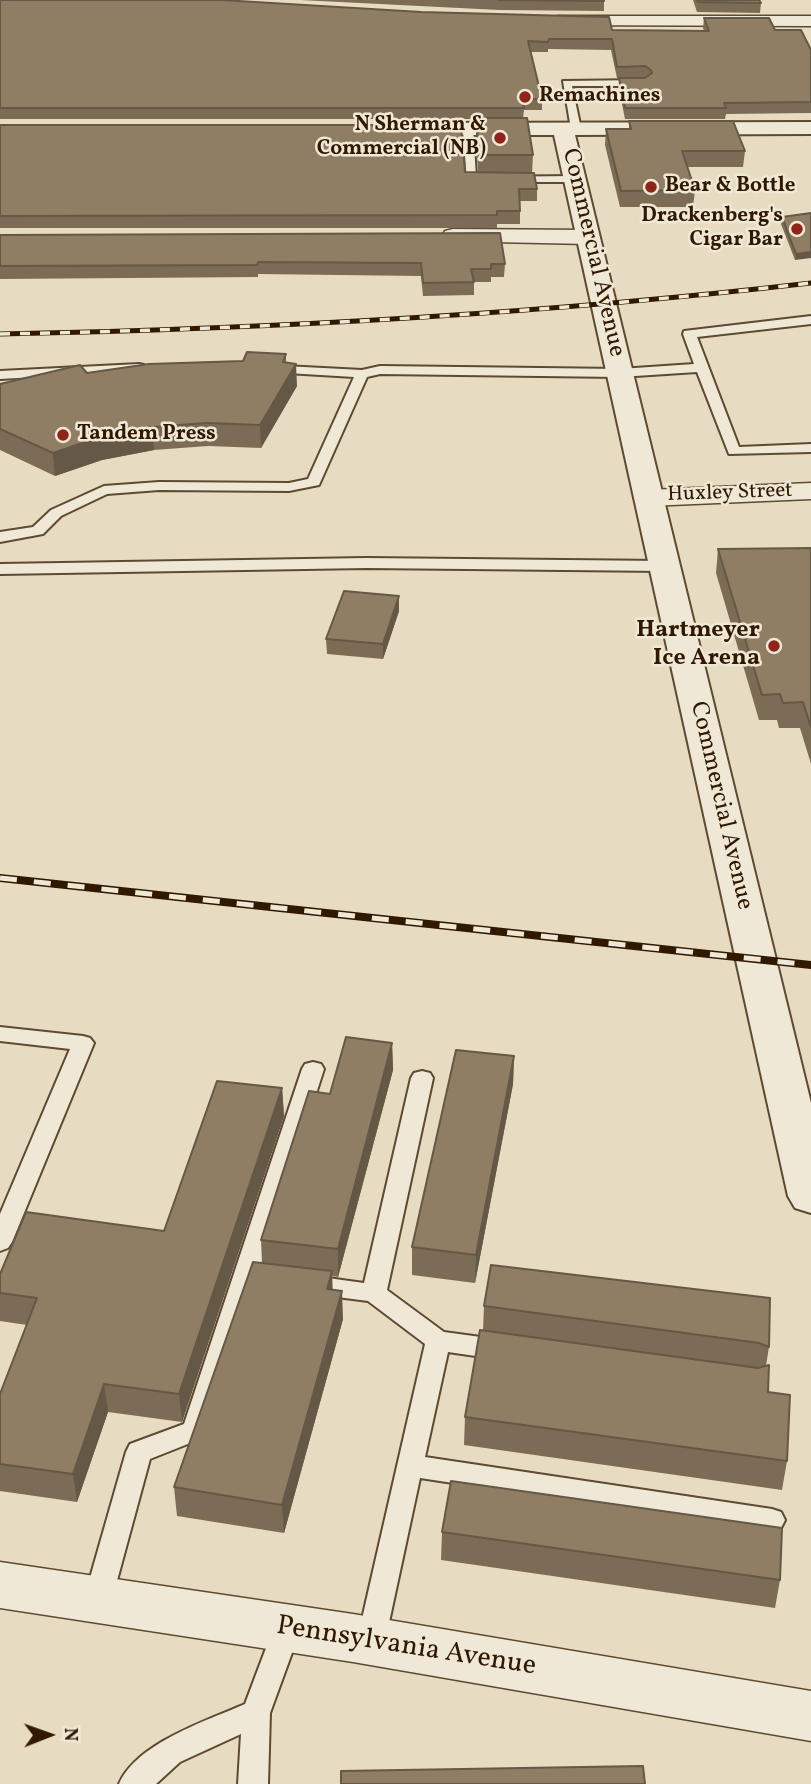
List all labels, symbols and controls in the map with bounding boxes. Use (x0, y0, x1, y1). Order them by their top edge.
place label: Remachines (539, 84, 660, 110)
marker: Remachines (517, 89, 533, 105)
place label: N Sherman & Commercial (NB) (317, 113, 486, 163)
marker: N Sherman & Commercial (NB) (492, 130, 508, 146)
street label: Commercial Avenue (554, 146, 630, 360)
place label: Bear & Bottle (665, 174, 796, 200)
marker: Bear & Bottle (643, 179, 659, 195)
place label: Drackenberg's Cigar Bar (641, 204, 783, 254)
marker: Drackenberg's Cigar Bar (789, 221, 805, 237)
place label: Tandem Press (77, 422, 216, 448)
marker: Tandem Press (55, 427, 71, 443)
street label: Huxley Street (667, 479, 793, 509)
place label: Hartmeyer Ice Arena (636, 618, 760, 674)
marker: Hartmeyer Ice Arena (766, 638, 782, 654)
street label: Commercial Avenue (682, 699, 758, 913)
street label: Pennsylvania Avenue (274, 1611, 538, 1685)
north arrow (14, 1700, 84, 1770)
text: N (57, 1728, 83, 1742)

